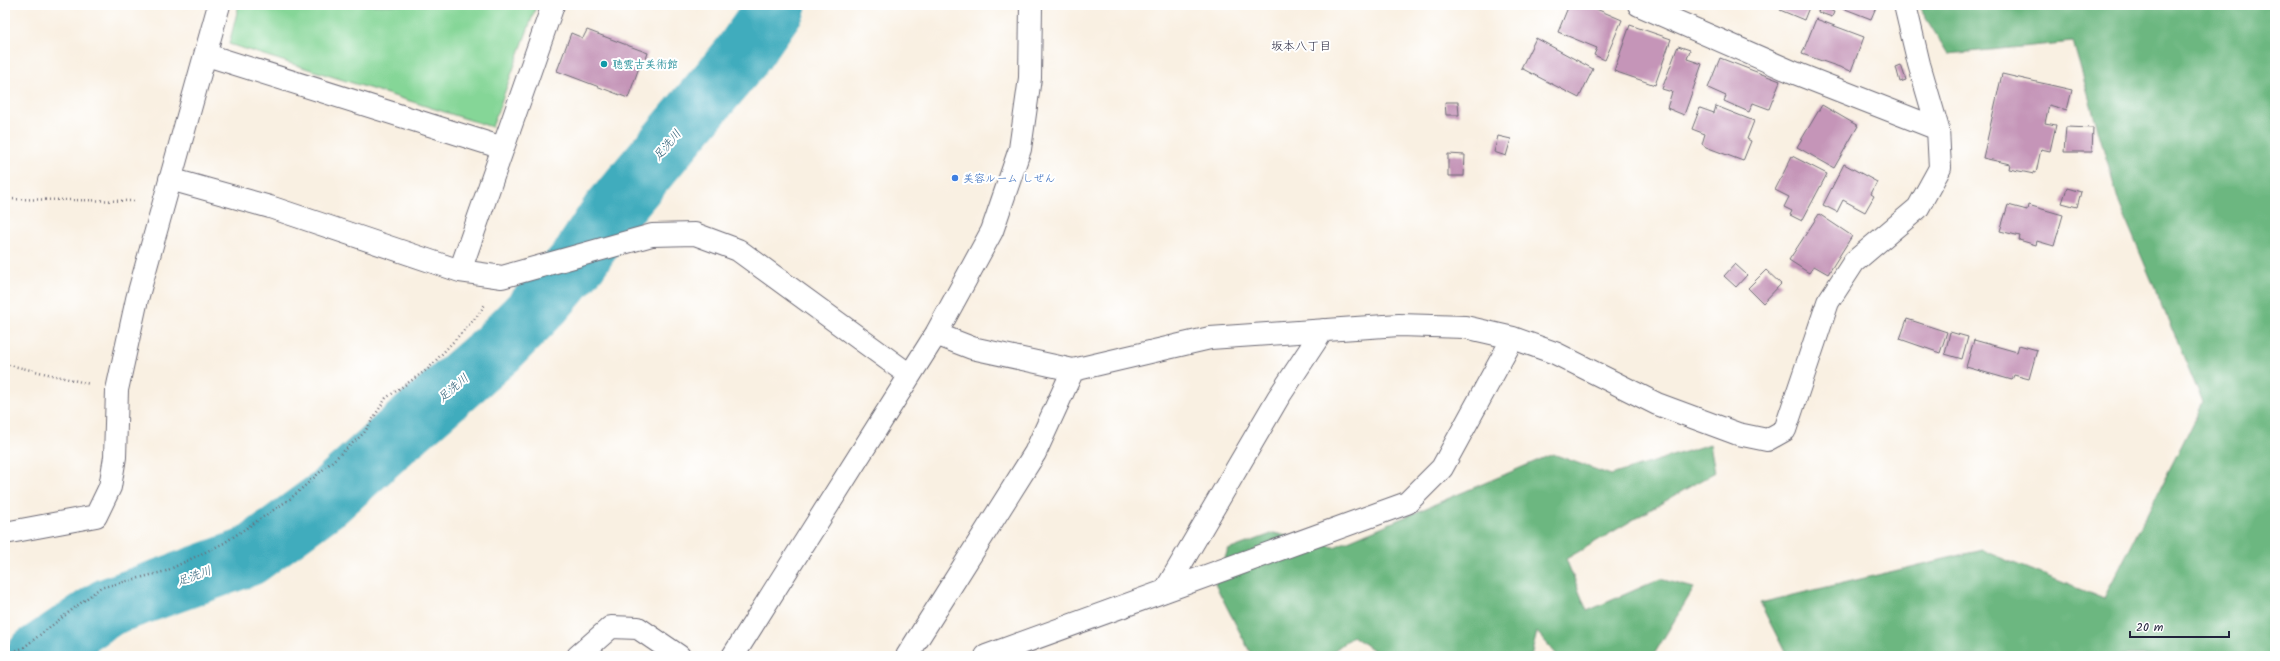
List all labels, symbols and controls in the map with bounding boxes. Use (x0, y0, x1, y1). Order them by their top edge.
district label: 坂本八丁目 (1271, 37, 1331, 56)
place label: 聴雲古美術館 (612, 56, 678, 74)
marker: 聴雲古美術館 (599, 59, 609, 69)
water label: 足洗川 (649, 125, 686, 165)
place label: 美容ルーム しぜん (963, 170, 1055, 188)
marker: 美容ルーム しぜん (950, 173, 960, 183)
water label: 足洗川 (434, 369, 473, 407)
water label: 足洗川 (174, 561, 214, 592)
scale bar (2130, 613, 2229, 639)
text: 20 m (2136, 618, 2164, 637)

